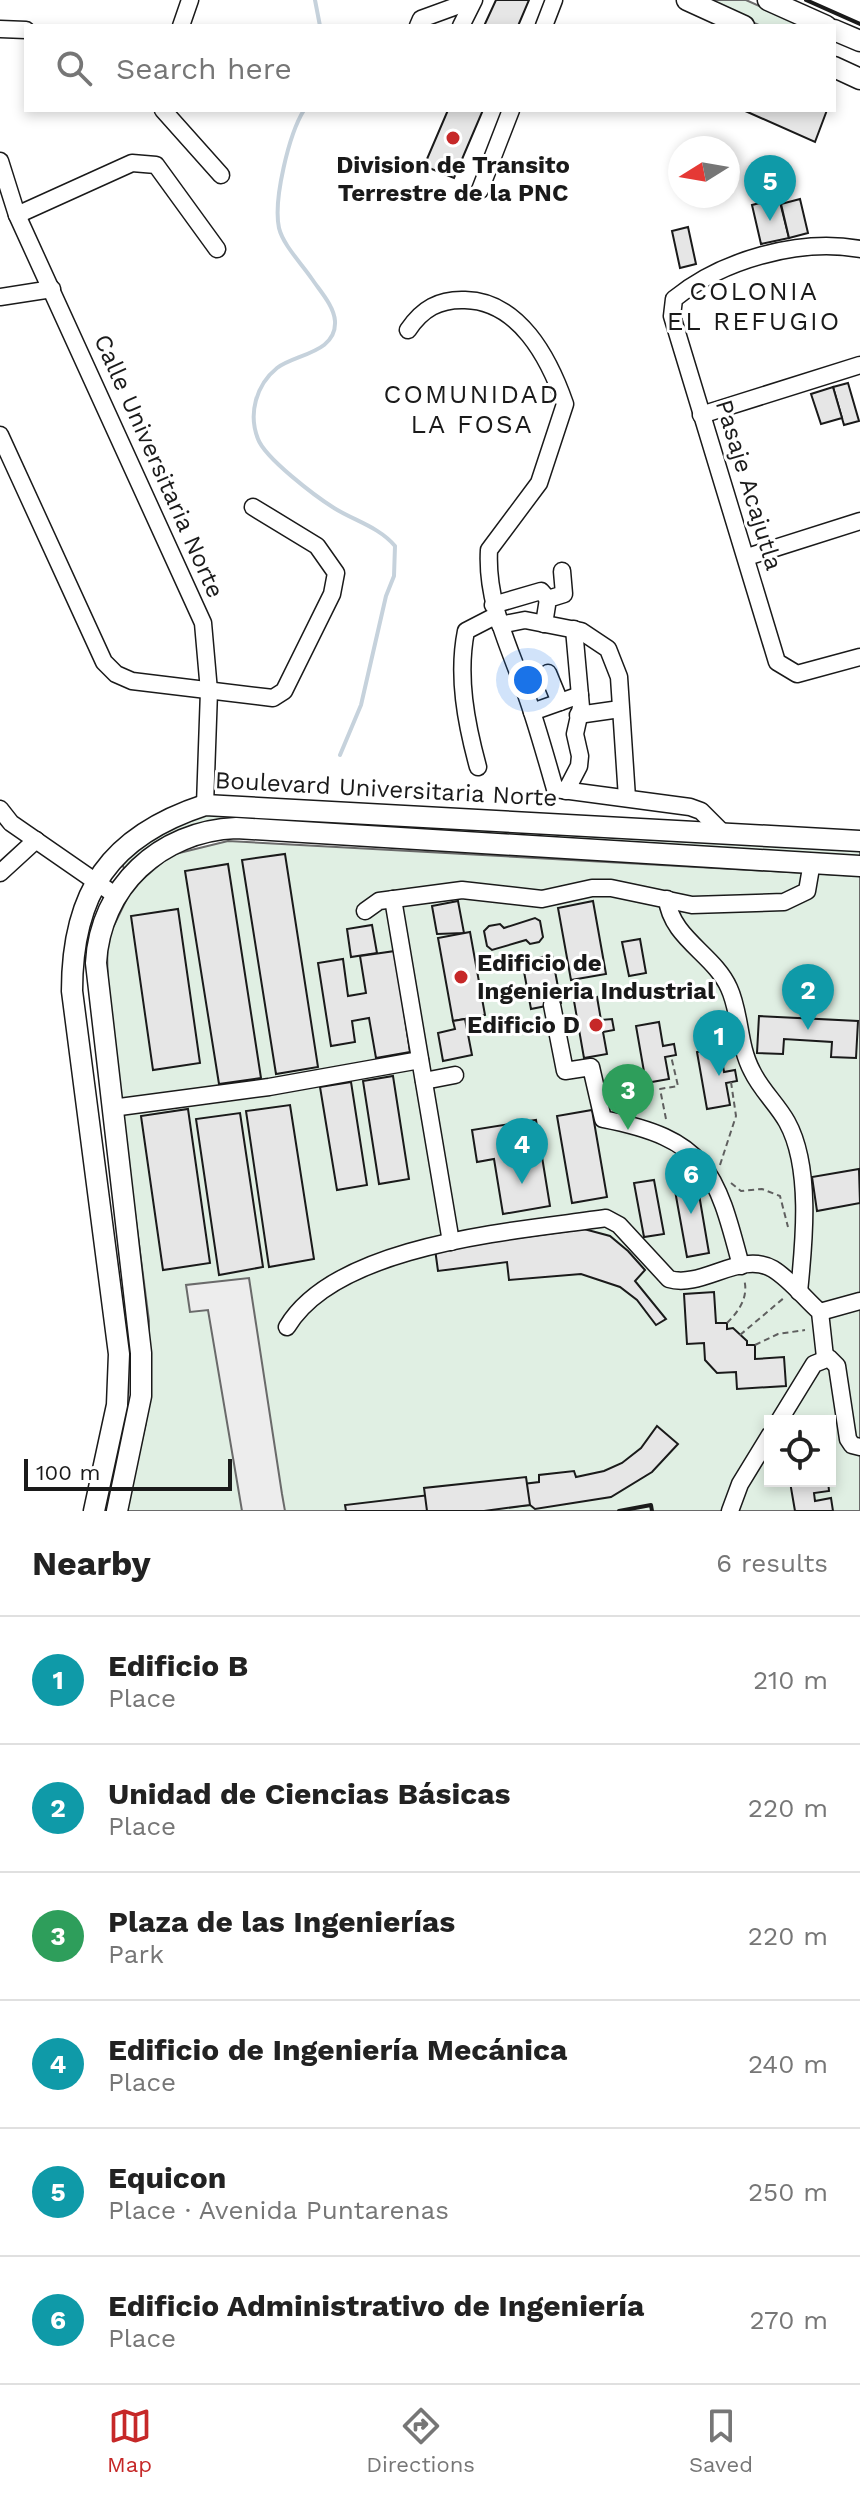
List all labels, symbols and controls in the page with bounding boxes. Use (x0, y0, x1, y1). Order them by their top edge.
search box (24, 24, 836, 112)
icon: search (52, 46, 96, 90)
text: Search here (116, 51, 292, 86)
marker: Division de Transito Terrestre de la PNC (444, 129, 462, 147)
north arrow (668, 136, 740, 208)
place label: Division de Transito Terrestre de la PNC (336, 151, 570, 207)
pin: 5 (744, 155, 796, 221)
district label: COLONIA EL REFUGIO (667, 276, 841, 336)
street label: Calle Universitaria Norte (88, 330, 230, 602)
district label: COMUNIDAD LA FOSA (384, 379, 560, 439)
street label: Pasaje Acajutla (710, 396, 788, 574)
your location (508, 660, 548, 700)
street label: Boulevard Universitaria Norte (214, 766, 558, 812)
place label: Edificio de Ingenieria Industrial (477, 949, 715, 1005)
pin: 2 (782, 964, 834, 1030)
marker: Edificio de Ingenieria Industrial (452, 968, 470, 986)
pin: 1 (693, 1010, 745, 1076)
place label: Edificio D (467, 1011, 580, 1039)
marker: Edificio D (587, 1016, 605, 1034)
pin: 3 (602, 1064, 654, 1130)
pin: 4 (496, 1118, 548, 1184)
pin: 6 (665, 1148, 717, 1214)
map controls (764, 1415, 836, 1487)
button: locate (764, 1415, 836, 1487)
scale bar (24, 1455, 232, 1491)
text: 100 m (36, 1460, 100, 1485)
text: Nearby (32, 1543, 151, 1583)
text: 6 results (716, 1548, 828, 1578)
text: Edificio B (108, 1648, 248, 1683)
text: 1 (52, 1665, 64, 1695)
text: 210 m (753, 1665, 828, 1695)
text: Place (108, 1683, 176, 1713)
text: Unidad de Ciencias Básicas (108, 1776, 511, 1811)
text: 2 (50, 1793, 66, 1823)
text: 220 m (748, 1793, 828, 1823)
text: Place (108, 1811, 176, 1841)
text: Plaza de las Ingenierías (108, 1904, 455, 1939)
text: 3 (50, 1921, 66, 1951)
text: 220 m (748, 1921, 828, 1951)
text: Park (108, 1939, 164, 1969)
text: Edificio de Ingeniería Mecánica (108, 2032, 567, 2067)
text: 4 (50, 2049, 66, 2079)
text: 240 m (748, 2049, 828, 2079)
text: Place (108, 2067, 176, 2097)
text: Equicon (108, 2160, 226, 2195)
text: 5 (50, 2177, 66, 2207)
text: 250 m (748, 2177, 828, 2207)
text: Place · Avenida Puntarenas (108, 2195, 449, 2225)
text: Edificio Administrativo de Ingeniería (108, 2288, 644, 2323)
text: 6 (50, 2305, 66, 2335)
text: 270 m (749, 2305, 828, 2335)
text: Place (108, 2323, 176, 2353)
tab: Map (107, 2404, 152, 2477)
tab: Directions (366, 2404, 475, 2477)
tab: Saved (689, 2404, 753, 2477)

